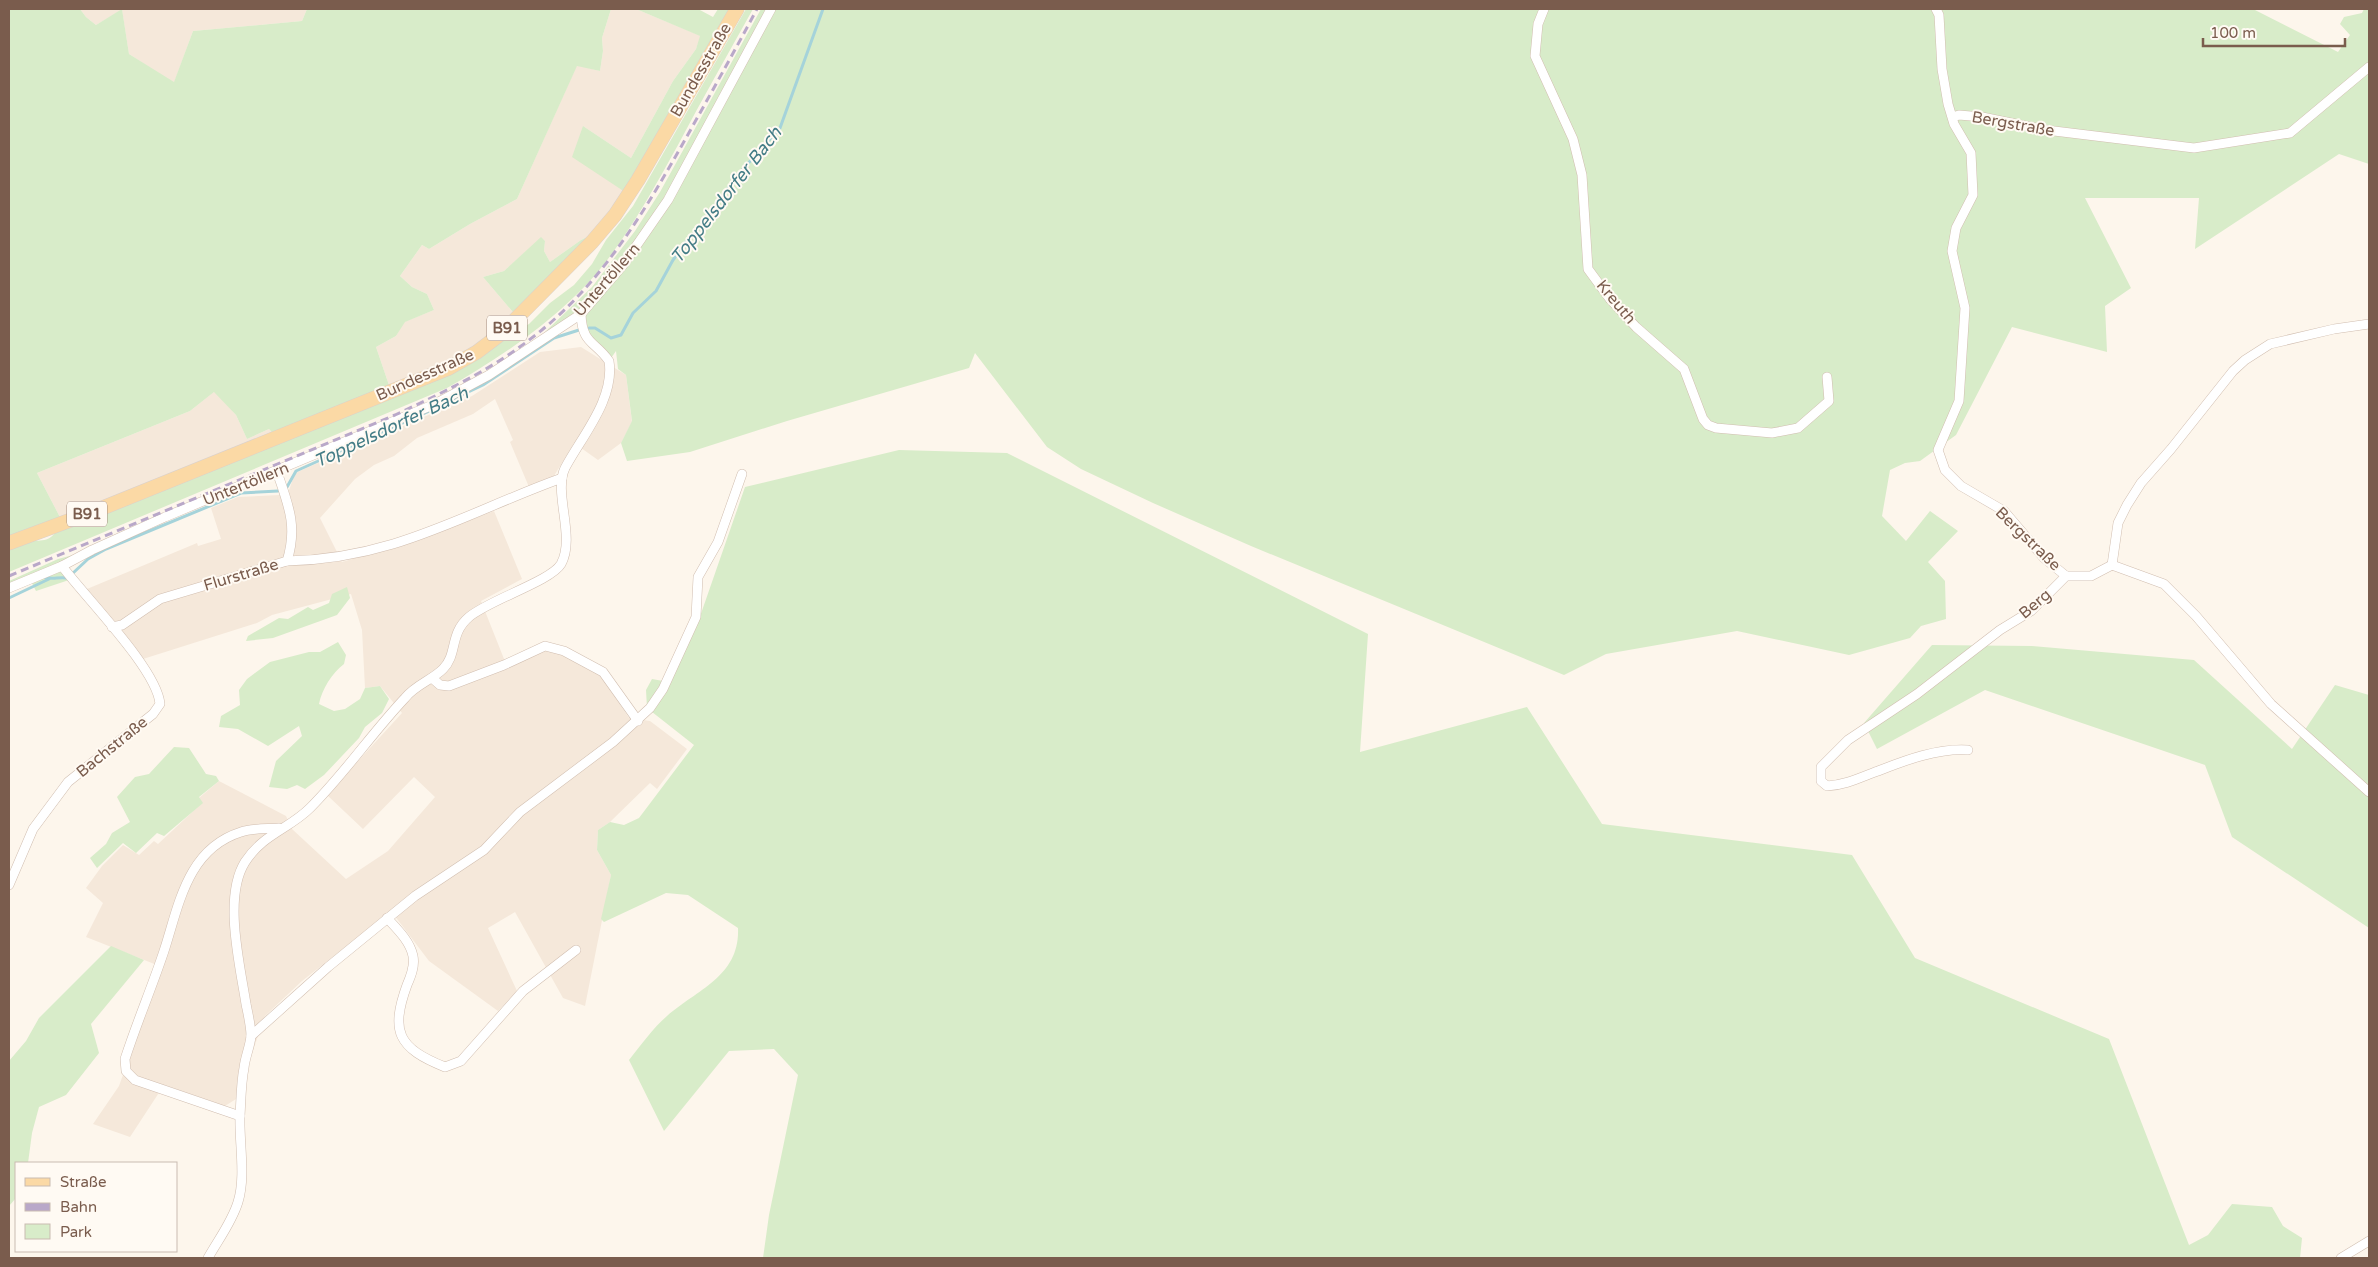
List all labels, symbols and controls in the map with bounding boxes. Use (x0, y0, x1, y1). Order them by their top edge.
scale bar (2203, 15, 2346, 47)
street label: Bundesstraße (666, 20, 736, 120)
text: 100 m (2210, 24, 2256, 42)
street label: Bergstraße (1970, 107, 2056, 141)
water label: Toppelsdorfer Bach (666, 122, 787, 268)
street label: Untertöllern (570, 239, 644, 321)
street label: Kreuth (1592, 276, 1640, 328)
road number: B91 (487, 316, 527, 340)
street label: Bundesstraße (373, 345, 477, 405)
water label: Toppelsdorfer Bach (311, 381, 472, 472)
street label: Untertöllern (200, 458, 292, 510)
road number: B91 (67, 502, 107, 526)
street label: Bergstraße (1991, 503, 2065, 575)
street label: Flurstraße (201, 554, 281, 596)
street label: Berg (2015, 585, 2055, 623)
street label: Bachstraße (72, 712, 152, 782)
legend (15, 1162, 178, 1252)
text: Straße (60, 1173, 106, 1191)
text: Bahn (60, 1198, 97, 1216)
text: Park (60, 1223, 92, 1241)

